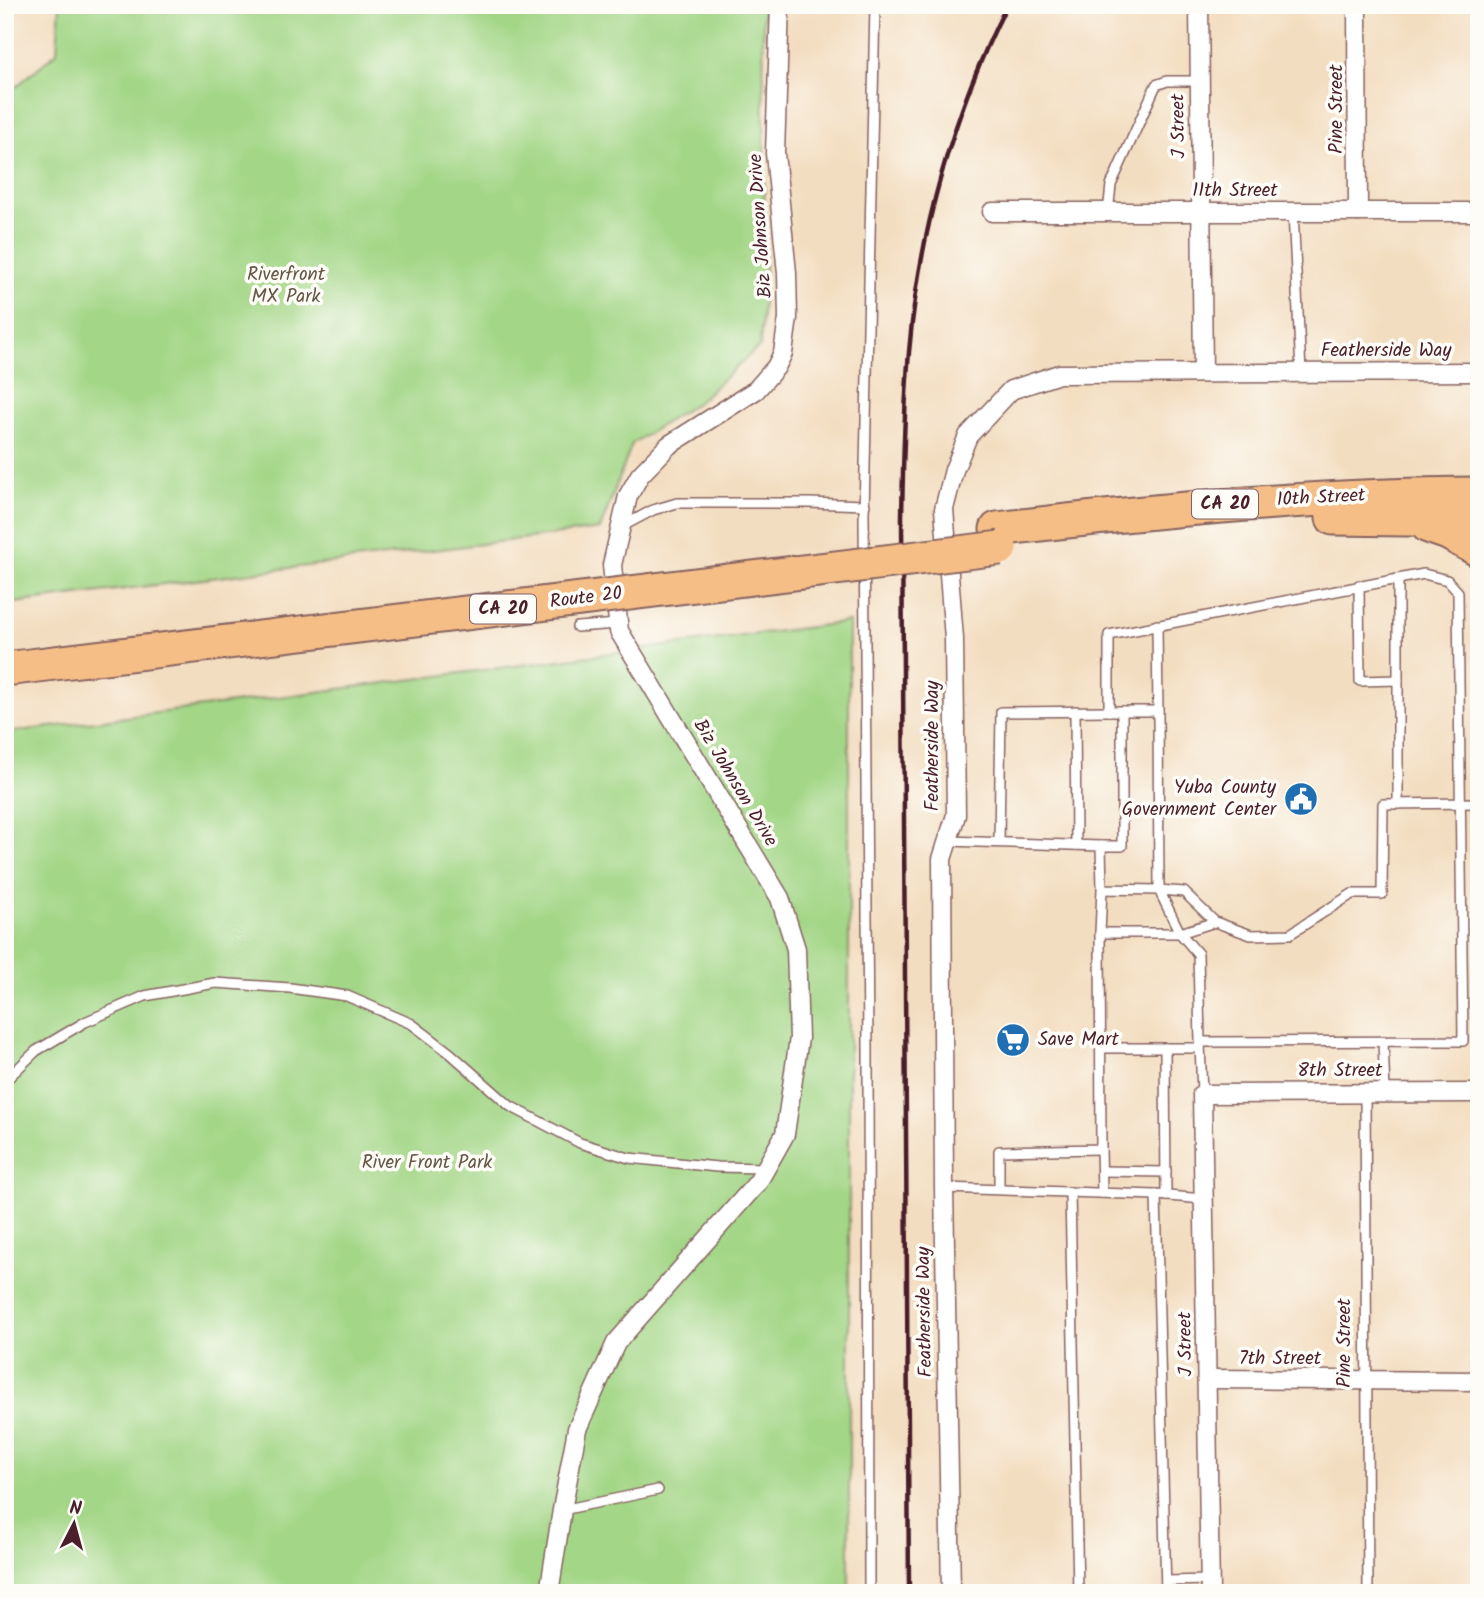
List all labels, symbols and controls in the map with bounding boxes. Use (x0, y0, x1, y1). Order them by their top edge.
street label: Pine Street (1322, 64, 1352, 154)
street label: J Street (1163, 93, 1195, 159)
street label: Biz Johnson Drive (741, 152, 781, 299)
street label: 11th Street (1192, 176, 1278, 206)
park label: Riverfront MX Park (247, 260, 326, 312)
street label: Featherside Way (1321, 336, 1452, 366)
street label: 10th Street (1276, 481, 1367, 515)
road number: CA 20 (1192, 490, 1258, 518)
street label: Route 20 (548, 579, 624, 617)
road number: CA 20 (470, 594, 536, 624)
street label: Featherside Way (918, 680, 948, 811)
street label: Biz Johnson Drive (685, 713, 785, 853)
place label: Yuba County Government Center (1122, 773, 1278, 825)
public building icon: Yuba County Government Center (1282, 780, 1320, 818)
supermarket icon: Save Mart (994, 1021, 1032, 1059)
place label: Save Mart (1038, 1025, 1119, 1055)
street label: 8th Street (1298, 1056, 1383, 1086)
park label: River Front Park (362, 1148, 492, 1178)
street label: Featherside Way (909, 1245, 941, 1378)
street label: Pine Street (1330, 1298, 1360, 1388)
street label: J Street (1170, 1311, 1202, 1377)
street label: 7th Street (1239, 1344, 1322, 1374)
north arrow (38, 1490, 108, 1560)
text: N (68, 1494, 83, 1525)

